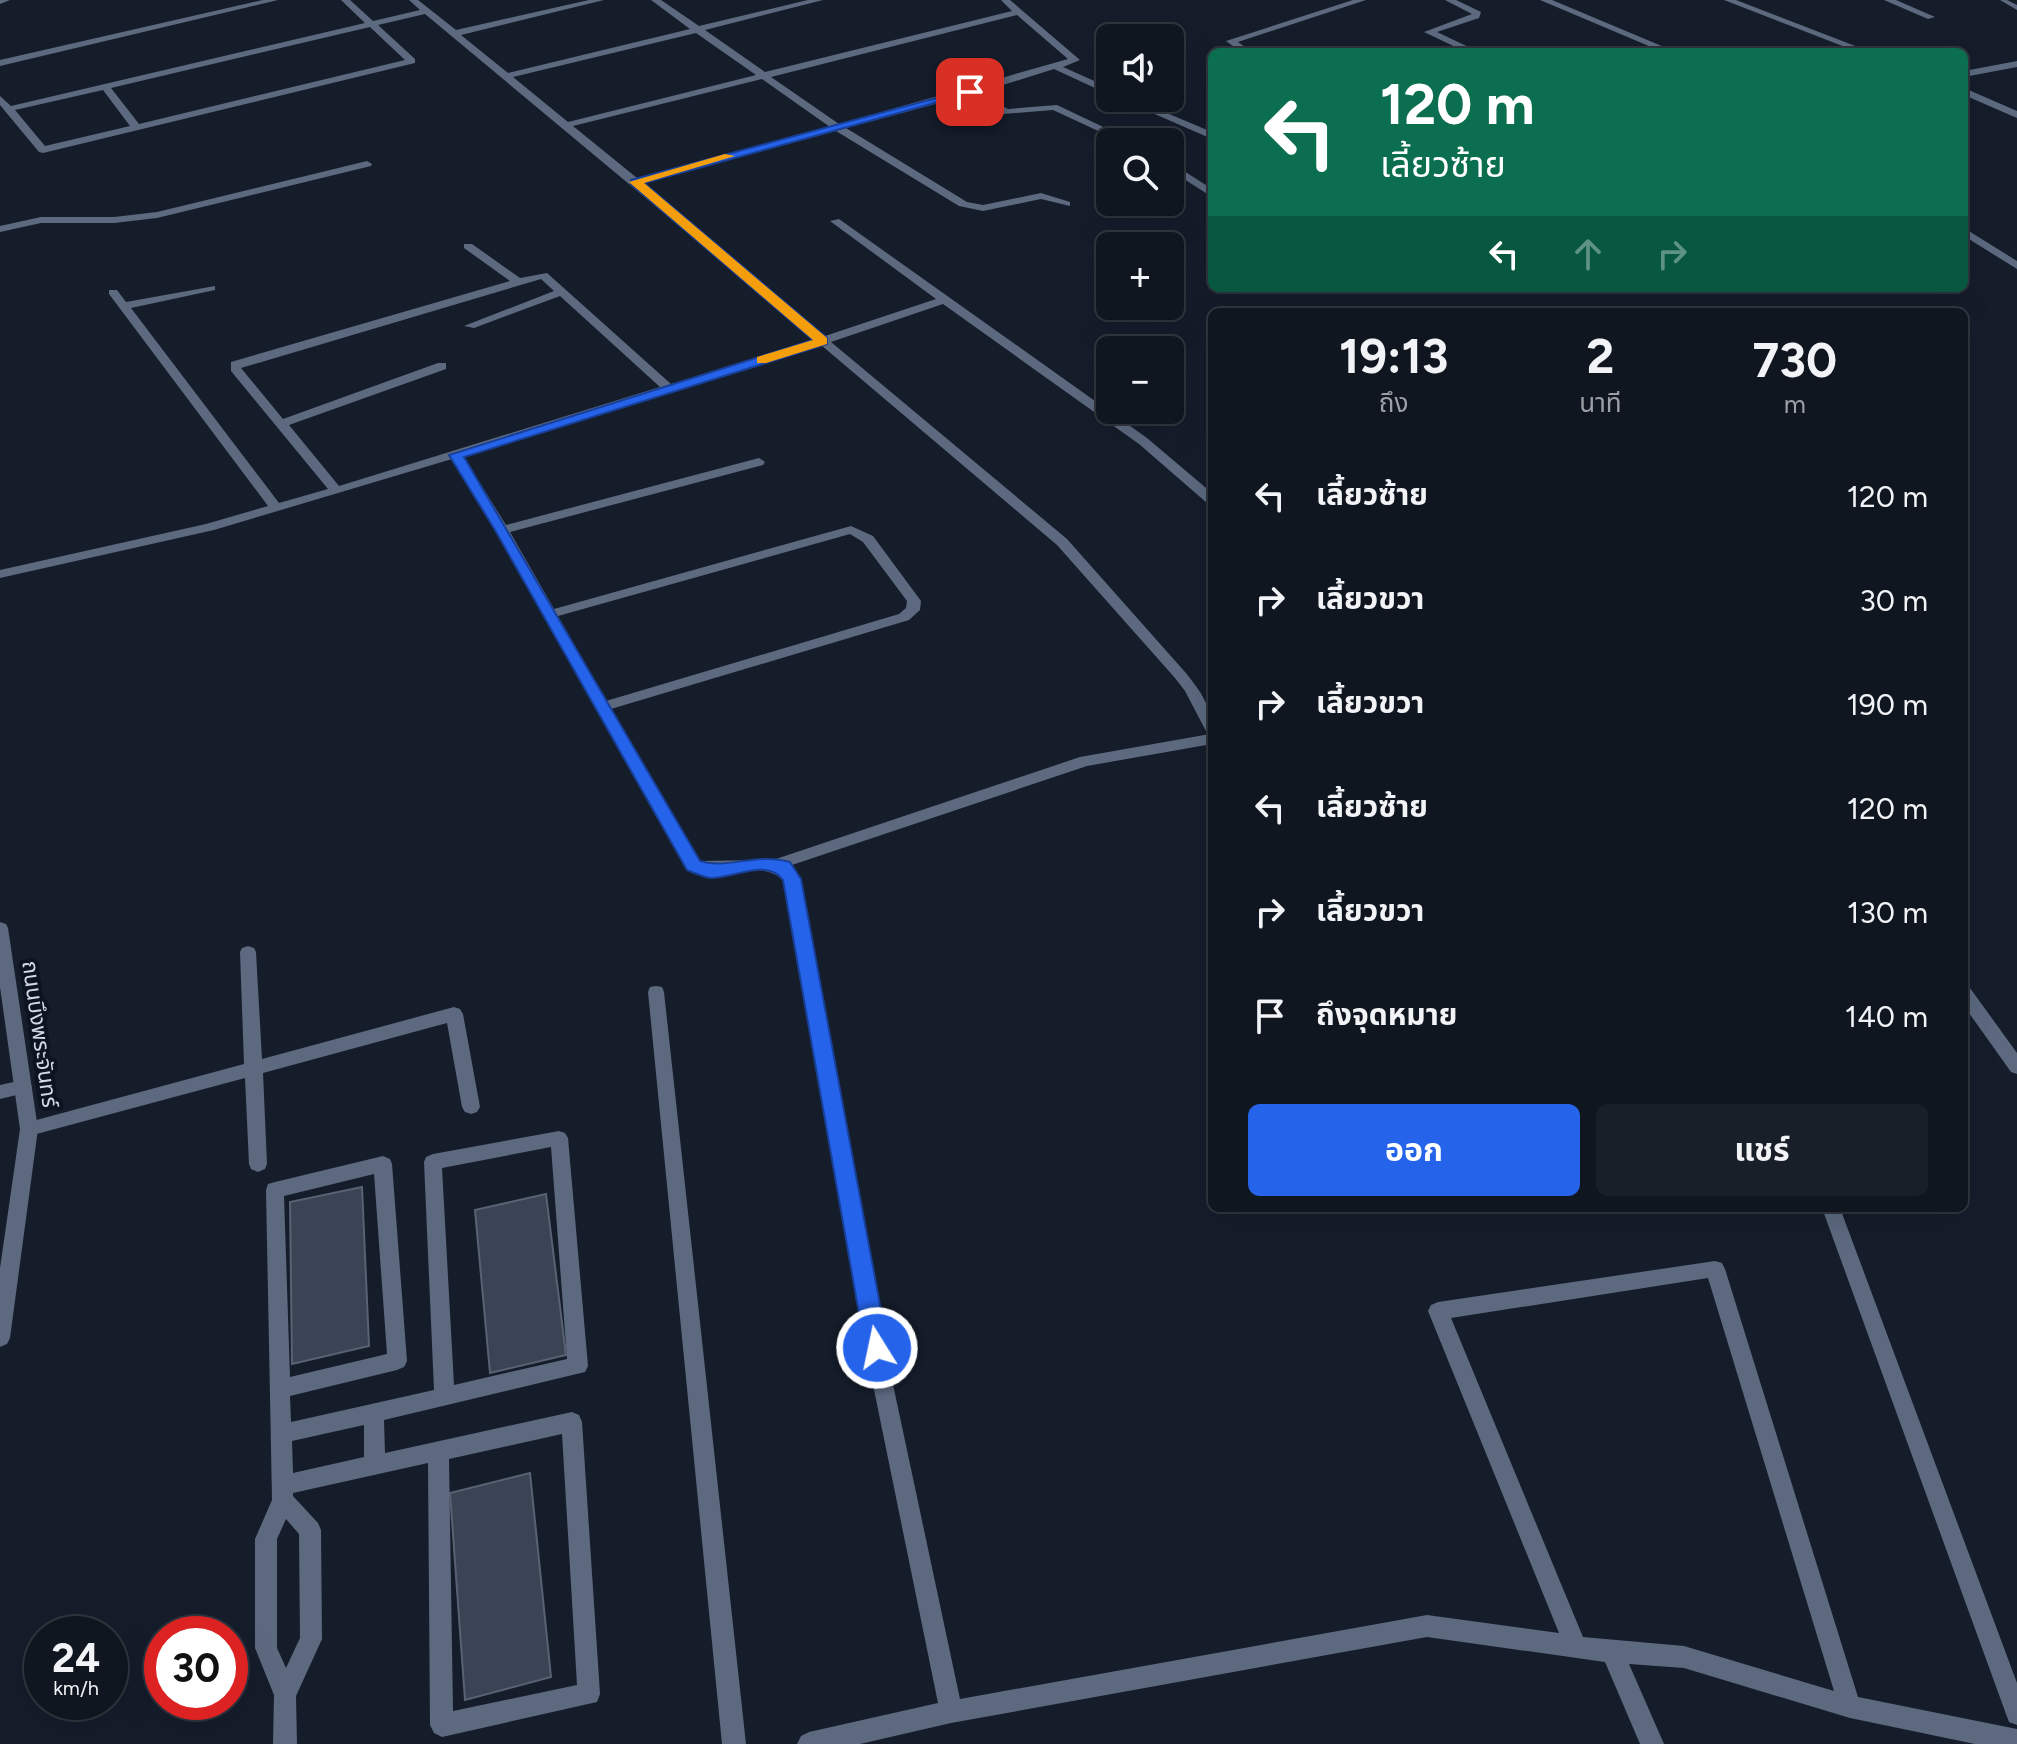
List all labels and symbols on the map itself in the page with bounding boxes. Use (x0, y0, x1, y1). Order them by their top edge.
pin (936, 58, 1004, 126)
street label: ถนนบึงพระจันทร์ (16, 959, 64, 1110)
position arrow (835, 1306, 919, 1390)
speed limit sign: 30 (144, 1616, 248, 1720)

